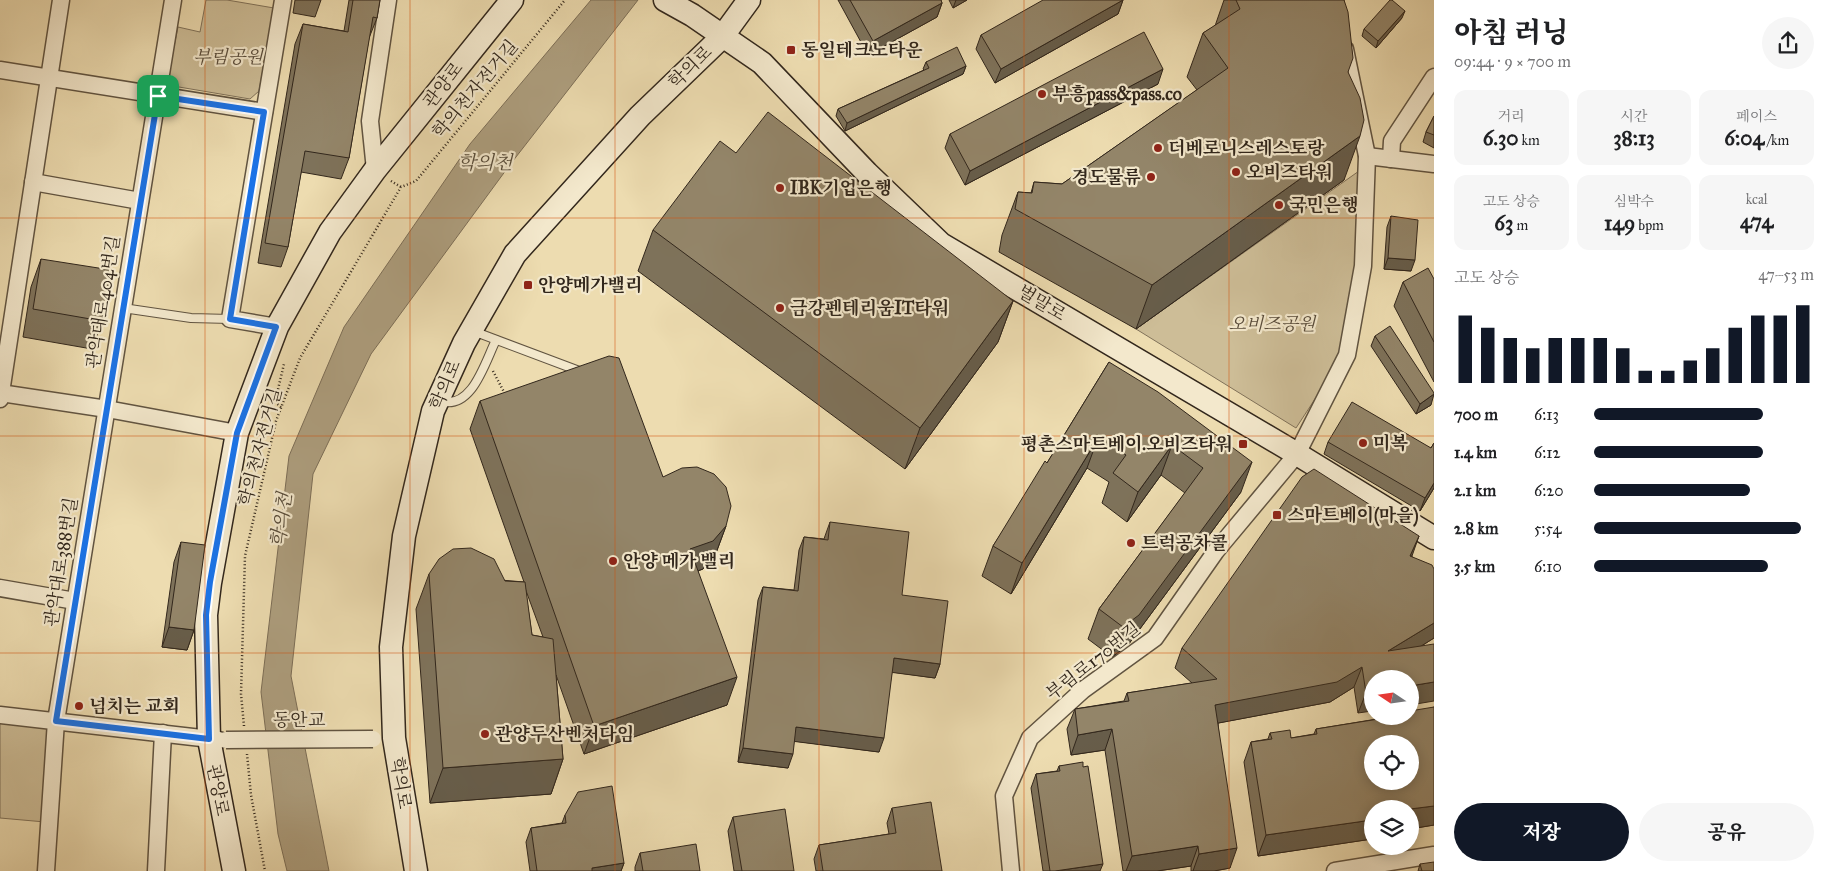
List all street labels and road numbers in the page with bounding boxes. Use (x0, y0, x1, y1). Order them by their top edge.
street label: 학의천자전거길 (427, 35, 523, 143)
street label: 학의로 (664, 41, 716, 93)
street label: 관양로 (418, 58, 468, 112)
street label: 관악대로404번길 (82, 234, 124, 370)
street label: 벌말로 (1014, 280, 1070, 326)
street label: 학의로 (425, 357, 465, 413)
street label: 학의천자전거길 (234, 385, 286, 509)
street label: 관악대로388번길 (40, 496, 82, 628)
street label: 부림로170번길 (1041, 617, 1145, 705)
street label: 동안교 (273, 709, 326, 731)
street label: 학의로 (386, 756, 416, 810)
street label: 관양로 (202, 762, 234, 818)

